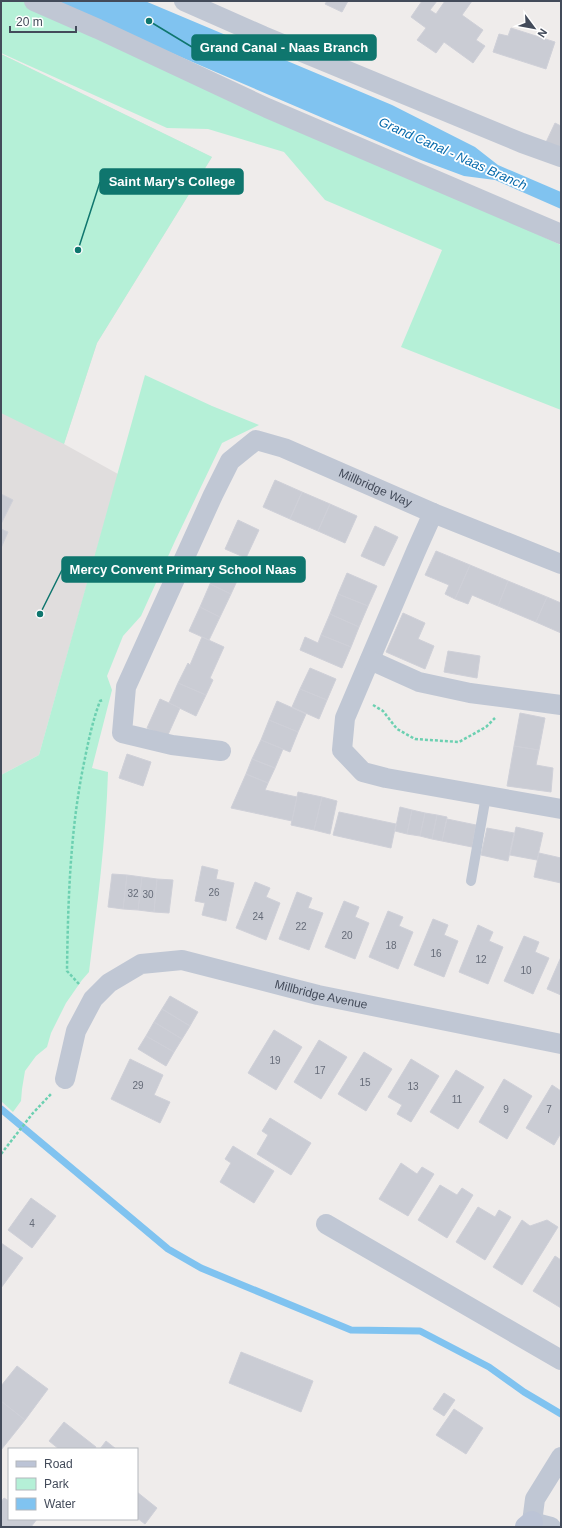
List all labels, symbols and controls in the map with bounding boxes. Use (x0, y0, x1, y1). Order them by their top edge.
scale bar (10, 8, 76, 34)
north arrow (514, 8, 554, 48)
text: 20 m (16, 15, 43, 29)
text: N (535, 27, 550, 40)
callout: Grand Canal - Naas Branch (192, 35, 376, 60)
text: Grand Canal - Naas Branch (200, 40, 368, 55)
water label: Grand Canal - Naas Branch (376, 114, 529, 193)
callout: Saint Mary's College (100, 169, 243, 194)
text: Saint Mary's College (109, 174, 235, 189)
street label: Millbridge Way (337, 466, 414, 510)
callout: Mercy Convent Primary School Naas (62, 557, 305, 582)
text: Mercy Convent Primary School Naas (70, 562, 296, 577)
house number: 26 (208, 887, 220, 898)
house number: 32 (127, 888, 139, 899)
house number: 30 (142, 889, 154, 900)
house number: 24 (252, 911, 264, 922)
house number: 22 (295, 921, 307, 932)
house number: 20 (341, 930, 353, 941)
house number: 18 (385, 940, 397, 951)
house number: 16 (430, 948, 442, 959)
house number: 12 (475, 954, 487, 965)
house number: 10 (520, 965, 532, 976)
street label: Millbridge Avenue (273, 977, 369, 1012)
house number: 19 (269, 1055, 281, 1066)
house number: 17 (314, 1065, 326, 1076)
house number: 15 (359, 1077, 371, 1088)
house number: 29 (132, 1080, 144, 1091)
house number: 13 (407, 1081, 419, 1092)
house number: 11 (452, 1094, 463, 1105)
house number: 9 (503, 1104, 509, 1115)
house number: 7 (546, 1104, 552, 1115)
house number: 4 (29, 1218, 35, 1229)
legend (8, 1448, 138, 1520)
text: Road (44, 1457, 73, 1471)
text: Park (44, 1477, 70, 1491)
text: Water (44, 1497, 76, 1511)

